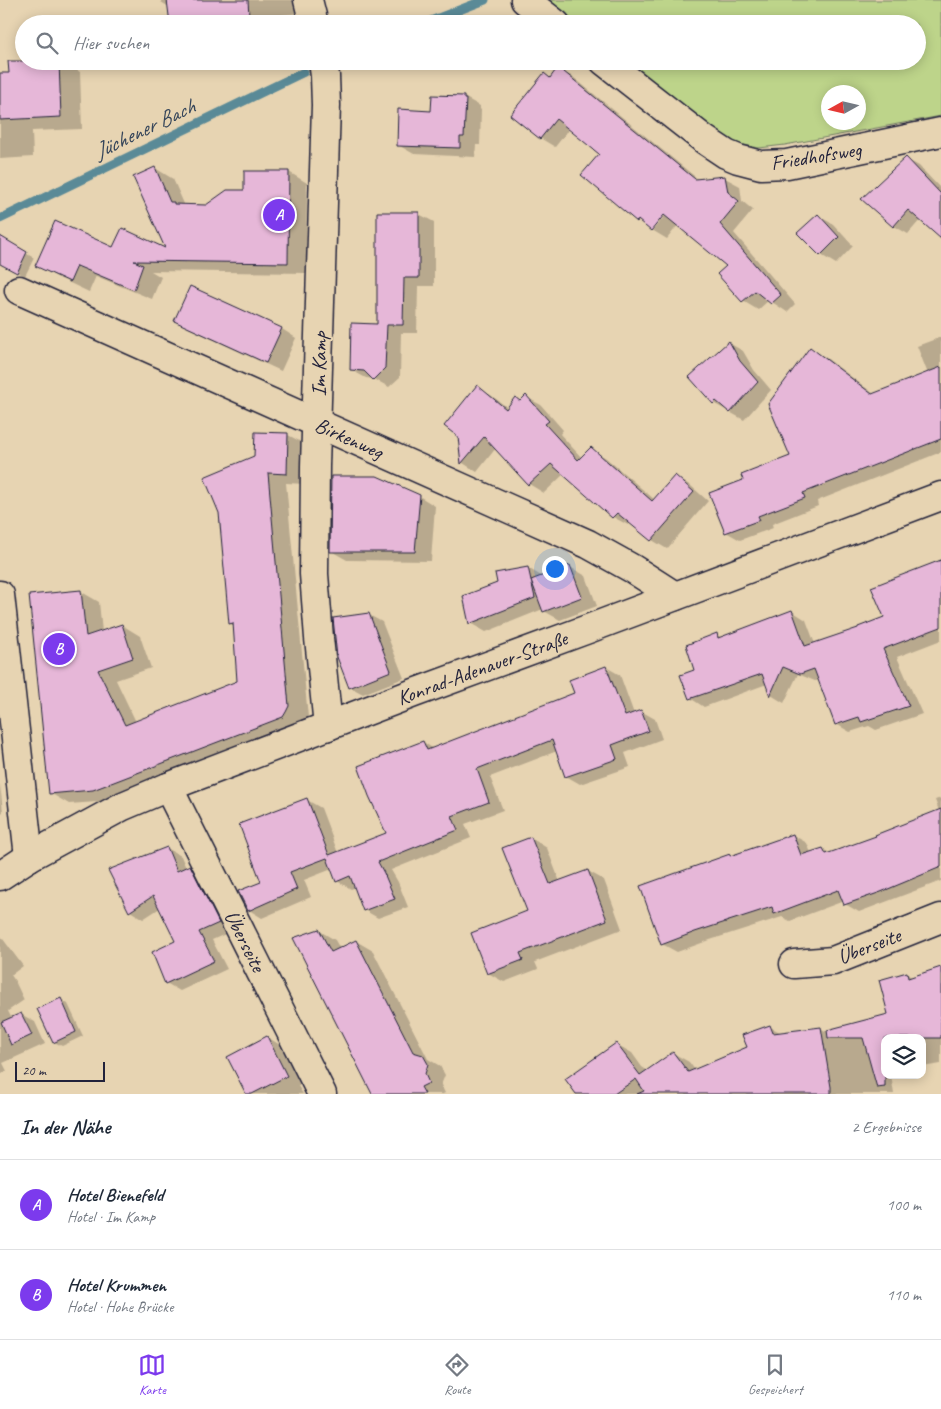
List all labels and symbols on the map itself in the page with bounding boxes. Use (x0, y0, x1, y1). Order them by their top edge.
north arrow (821, 85, 866, 130)
water label: Jüchener Bach (88, 92, 201, 166)
street label: Friedhofsweg (769, 136, 865, 176)
pin: A (263, 196, 295, 234)
street label: Im Kamp (305, 329, 333, 397)
street label: Birkenweg (311, 412, 388, 465)
your location (542, 556, 568, 582)
street label: Konrad-Adenauer-Straße (393, 624, 573, 711)
pin: B (43, 630, 75, 668)
street label: Überseite (219, 906, 272, 978)
street label: Überseite (834, 921, 906, 970)
scale bar (15, 1059, 105, 1082)

